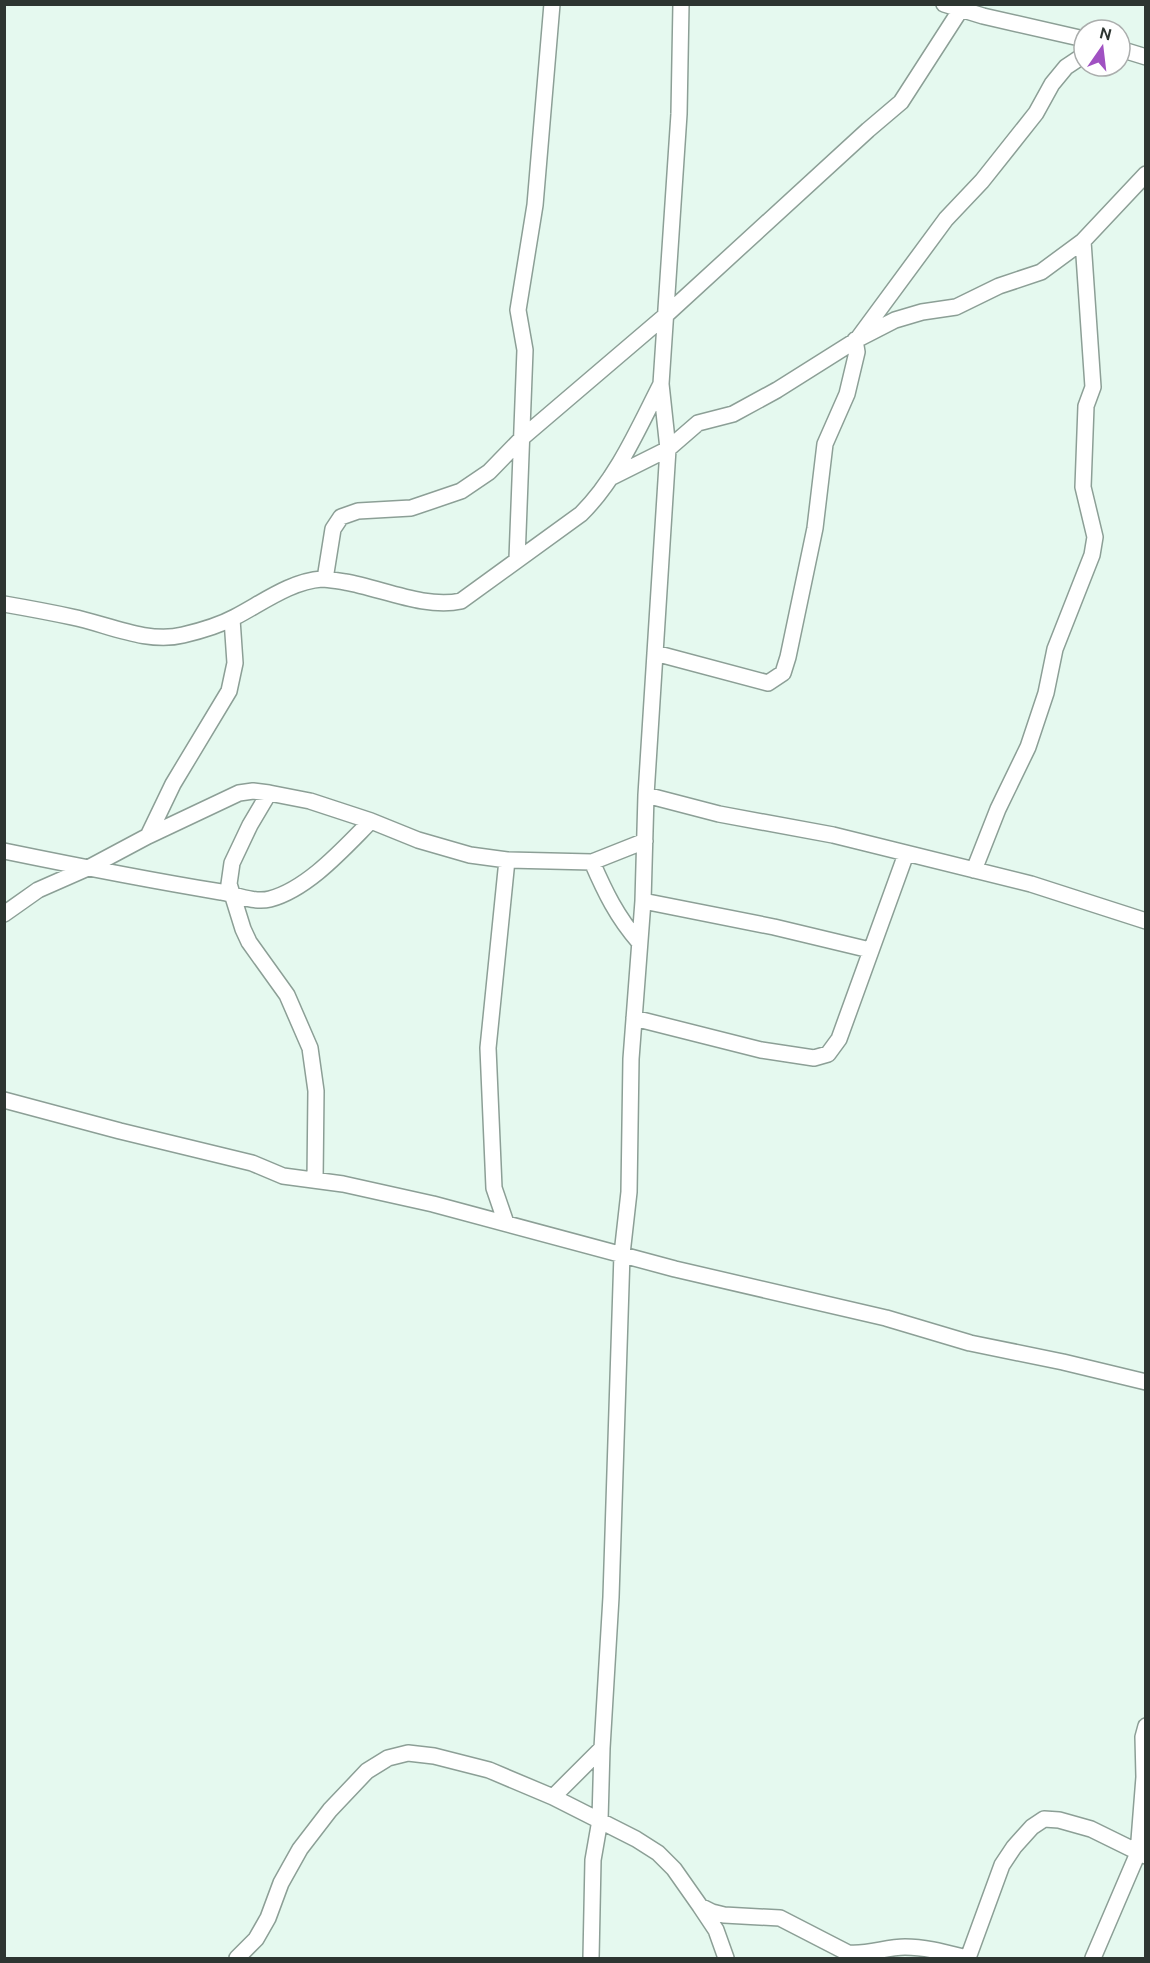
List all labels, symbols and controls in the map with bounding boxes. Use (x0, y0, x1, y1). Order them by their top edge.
north arrow (1072, 18, 1132, 78)
text: N (1098, 23, 1114, 44)

